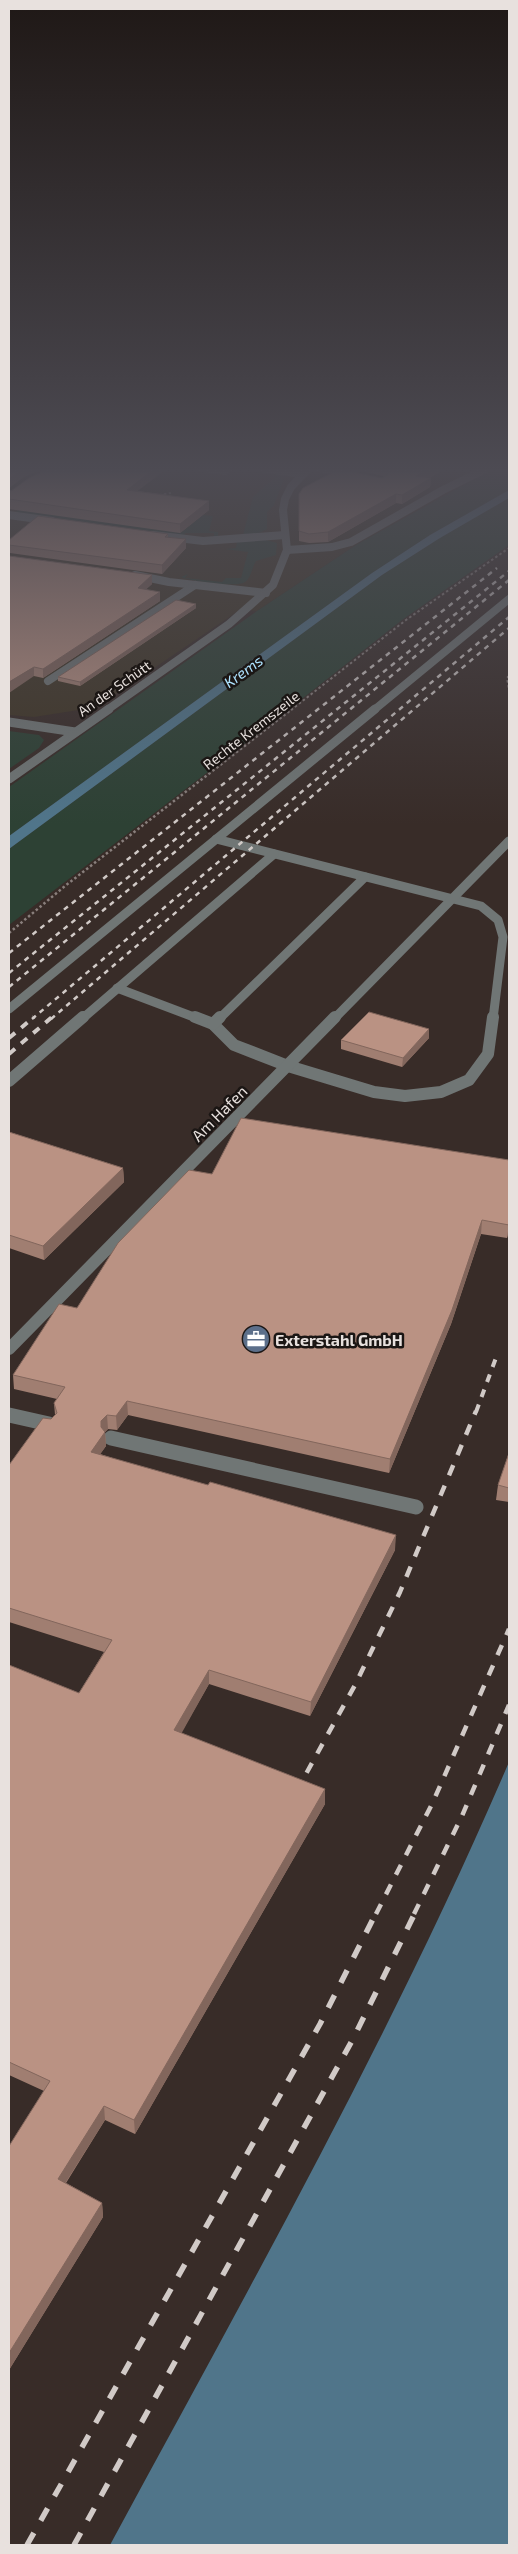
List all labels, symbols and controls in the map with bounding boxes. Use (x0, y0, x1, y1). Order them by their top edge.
water label: Krems (220, 651, 266, 691)
street label: An der Schütt (74, 657, 154, 719)
street label: Rechte Kremszeile (199, 687, 303, 773)
street label: Am Hafen (187, 1081, 251, 1145)
office icon: Exterstahl GmbH (241, 1324, 271, 1354)
place label: Exterstahl GmbH (275, 1330, 403, 1349)

